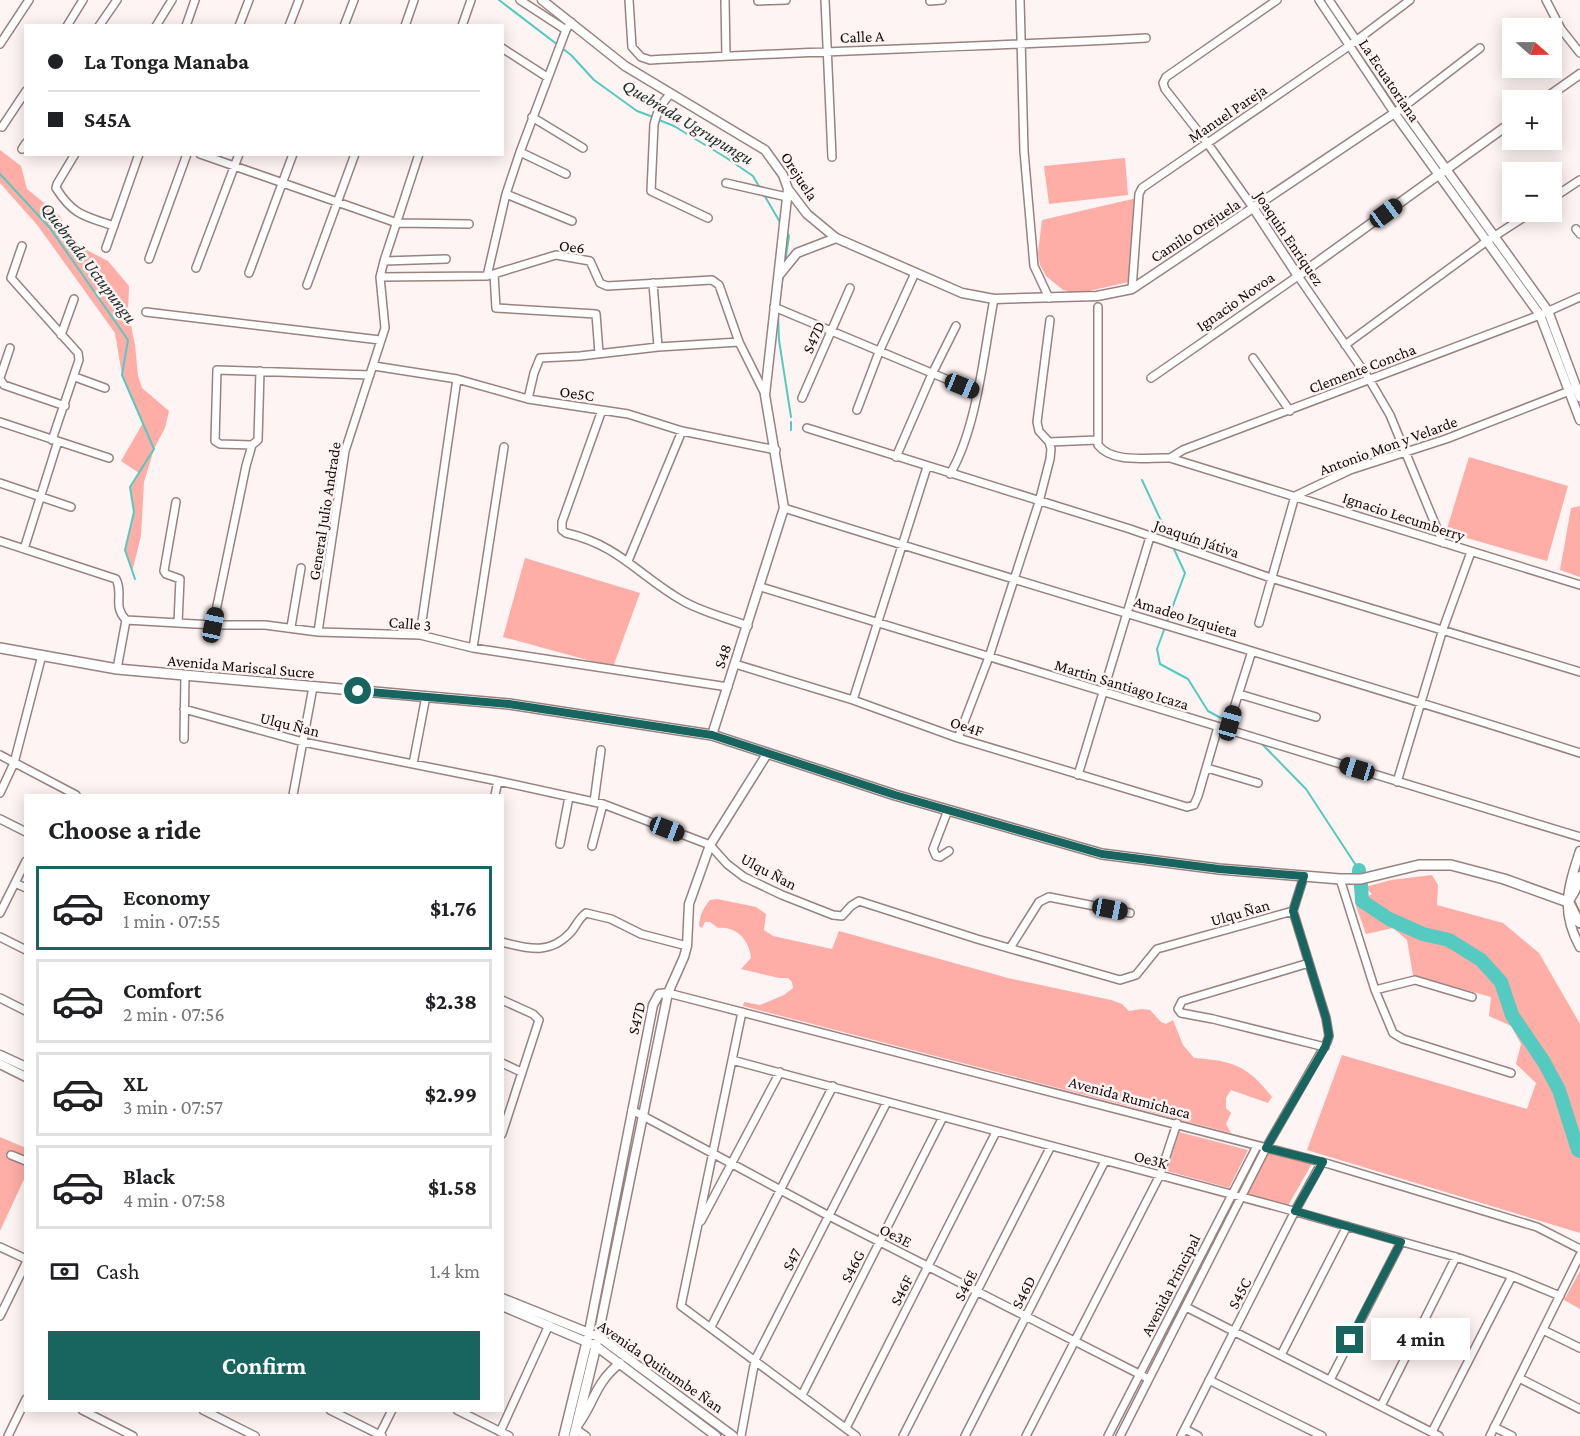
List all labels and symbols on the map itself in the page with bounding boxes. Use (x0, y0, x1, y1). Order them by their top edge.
north arrow (1502, 18, 1562, 78)
street label: Calle A (840, 27, 885, 46)
street label: La Ecuatoriana (1356, 36, 1424, 125)
water label: Quebrada Ugrupungu (619, 75, 757, 169)
street label: Manuel Pareja (1185, 81, 1271, 147)
street label: Orejuela (777, 149, 822, 205)
street label: Joaquin Enriquez (1250, 186, 1328, 289)
street label: Camilo Orejuela (1147, 195, 1244, 266)
car (1366, 195, 1406, 231)
water label: Quebrada Uctupungu (37, 199, 141, 327)
street label: Oe6 (558, 236, 586, 257)
street label: Ignacio Novoa (1193, 268, 1279, 335)
street label: S47D (799, 319, 828, 356)
street label: Clemente Concha (1306, 340, 1418, 397)
car (942, 371, 982, 401)
street label: Oe5C (559, 383, 595, 404)
street label: Antonio Mon y Velarde (1317, 413, 1460, 479)
street label: General Julio Andrade (305, 441, 345, 582)
street label: Ignacio Lecumberry (1340, 489, 1468, 545)
street label: Joaquín Játiva (1150, 515, 1242, 562)
street label: Amadeo Izquieta (1131, 593, 1240, 642)
car (200, 606, 226, 644)
street label: Calle 3 (388, 613, 432, 634)
street label: S48 (710, 642, 734, 670)
street label: Avenida Mariscal Sucre (167, 652, 315, 681)
street label: Martin Santiago Icaza (1052, 656, 1192, 714)
route start (344, 677, 371, 704)
car (1216, 703, 1244, 743)
street label: Ulqu Ñan (258, 709, 322, 741)
street label: Oe4F (948, 713, 986, 740)
car (1337, 755, 1377, 783)
car (647, 814, 687, 844)
street label: Ulqu Ñan (738, 850, 800, 894)
street label: Ulqu Ñan (1209, 896, 1272, 930)
car (1091, 897, 1129, 921)
street label: S47D (624, 1000, 649, 1036)
street label: Avenida Rumichaca (1067, 1073, 1193, 1122)
street label: Oe3K (1132, 1147, 1170, 1172)
street label: Oe3E (877, 1220, 915, 1251)
street label: Avenida Principal (1137, 1231, 1204, 1339)
street label: S47 (779, 1245, 804, 1273)
street label: S46G (837, 1247, 868, 1285)
street label: S46E (951, 1267, 981, 1304)
street label: S46F (887, 1272, 916, 1308)
street label: S46D (1008, 1273, 1039, 1311)
street label: S45C (1224, 1275, 1254, 1312)
street label: Avenida Quitumbe Ñan (595, 1317, 727, 1416)
callout: 4 min (1371, 1319, 1470, 1361)
route end (1336, 1326, 1363, 1353)

